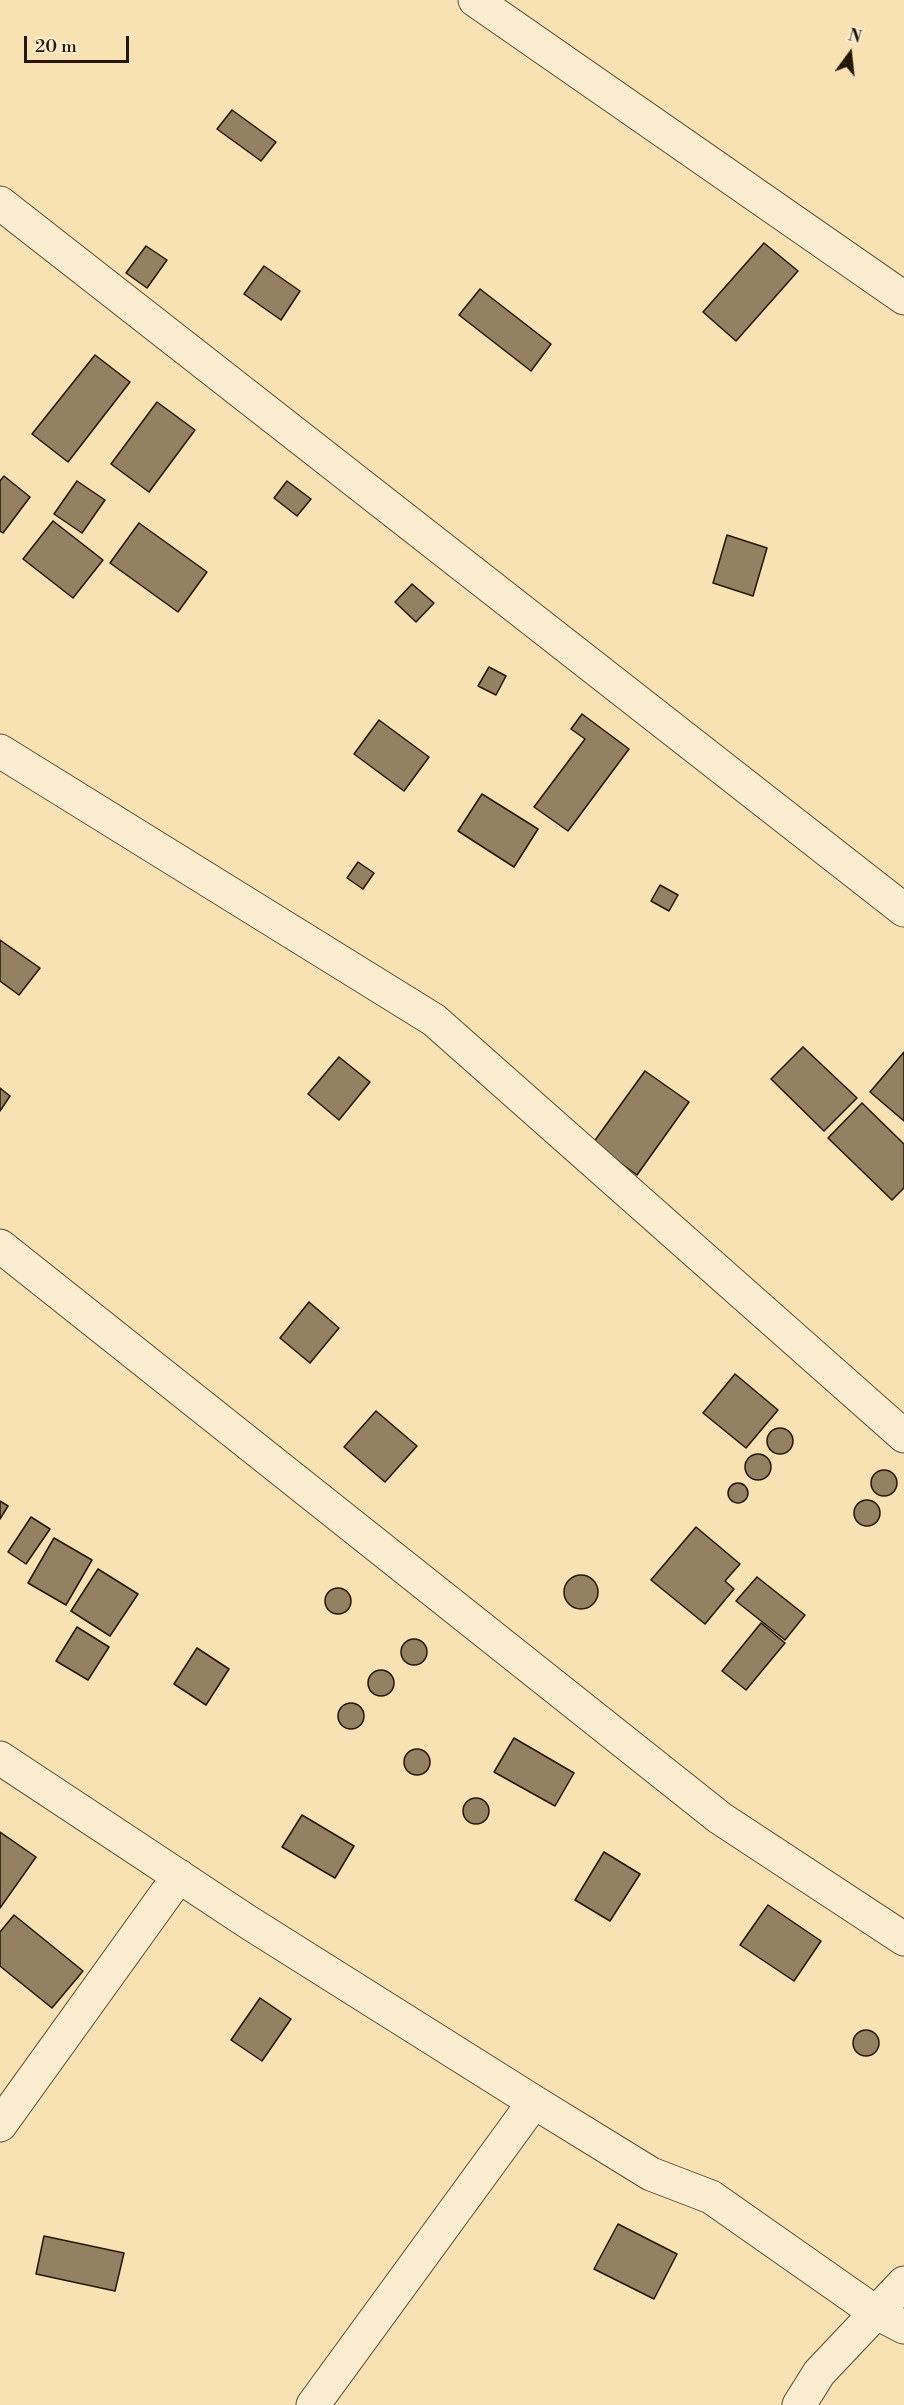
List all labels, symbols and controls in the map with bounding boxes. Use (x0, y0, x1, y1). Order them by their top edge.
scale bar (27, 24, 132, 62)
north arrow (820, 24, 880, 84)
text: N (846, 25, 863, 48)
text: 20 m (35, 35, 77, 58)

